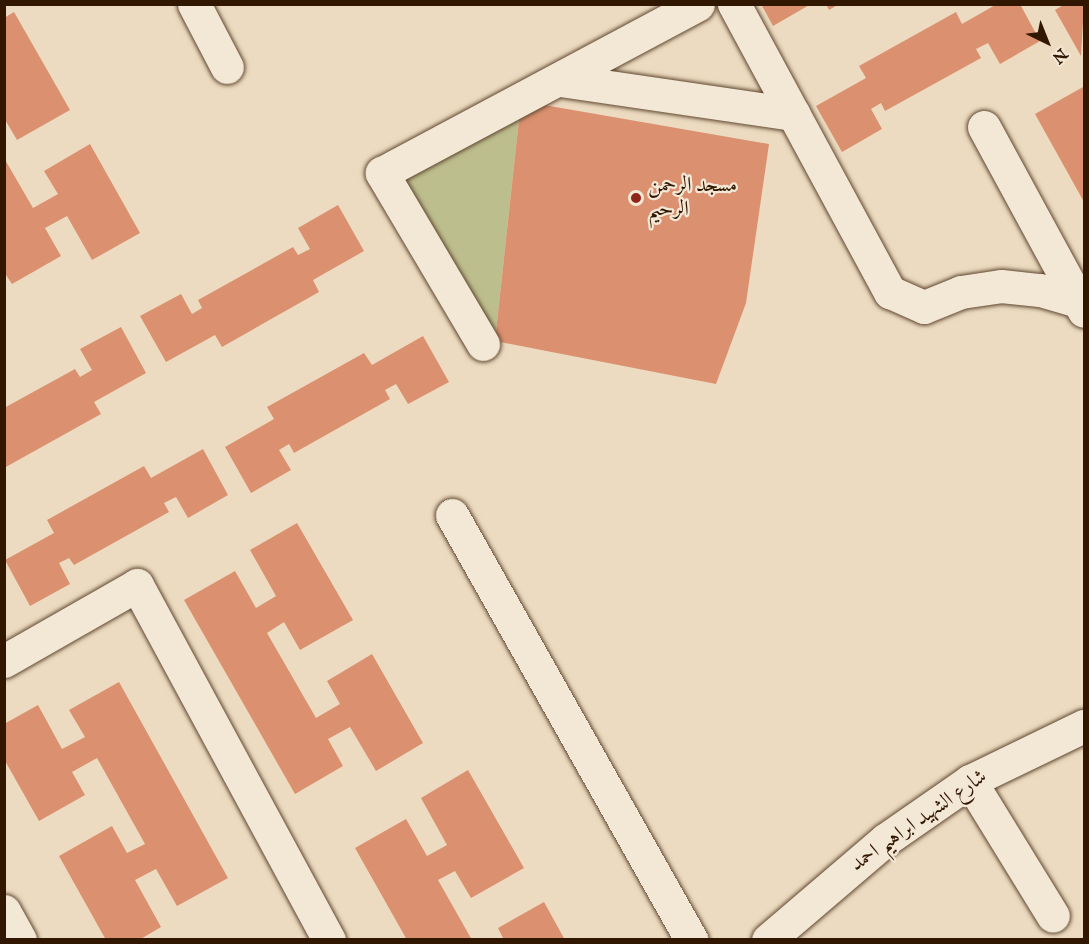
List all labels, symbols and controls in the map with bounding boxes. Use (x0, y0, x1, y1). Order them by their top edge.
north arrow (1017, 12, 1077, 72)
text: N (1047, 43, 1071, 67)
place label: مسجد الرحمن الرحيم (648, 173, 737, 223)
marker: مسجد الرحمن الرحيم (629, 191, 643, 205)
street label: شارع الشهيد ابراهيم احمد (846, 764, 992, 878)

